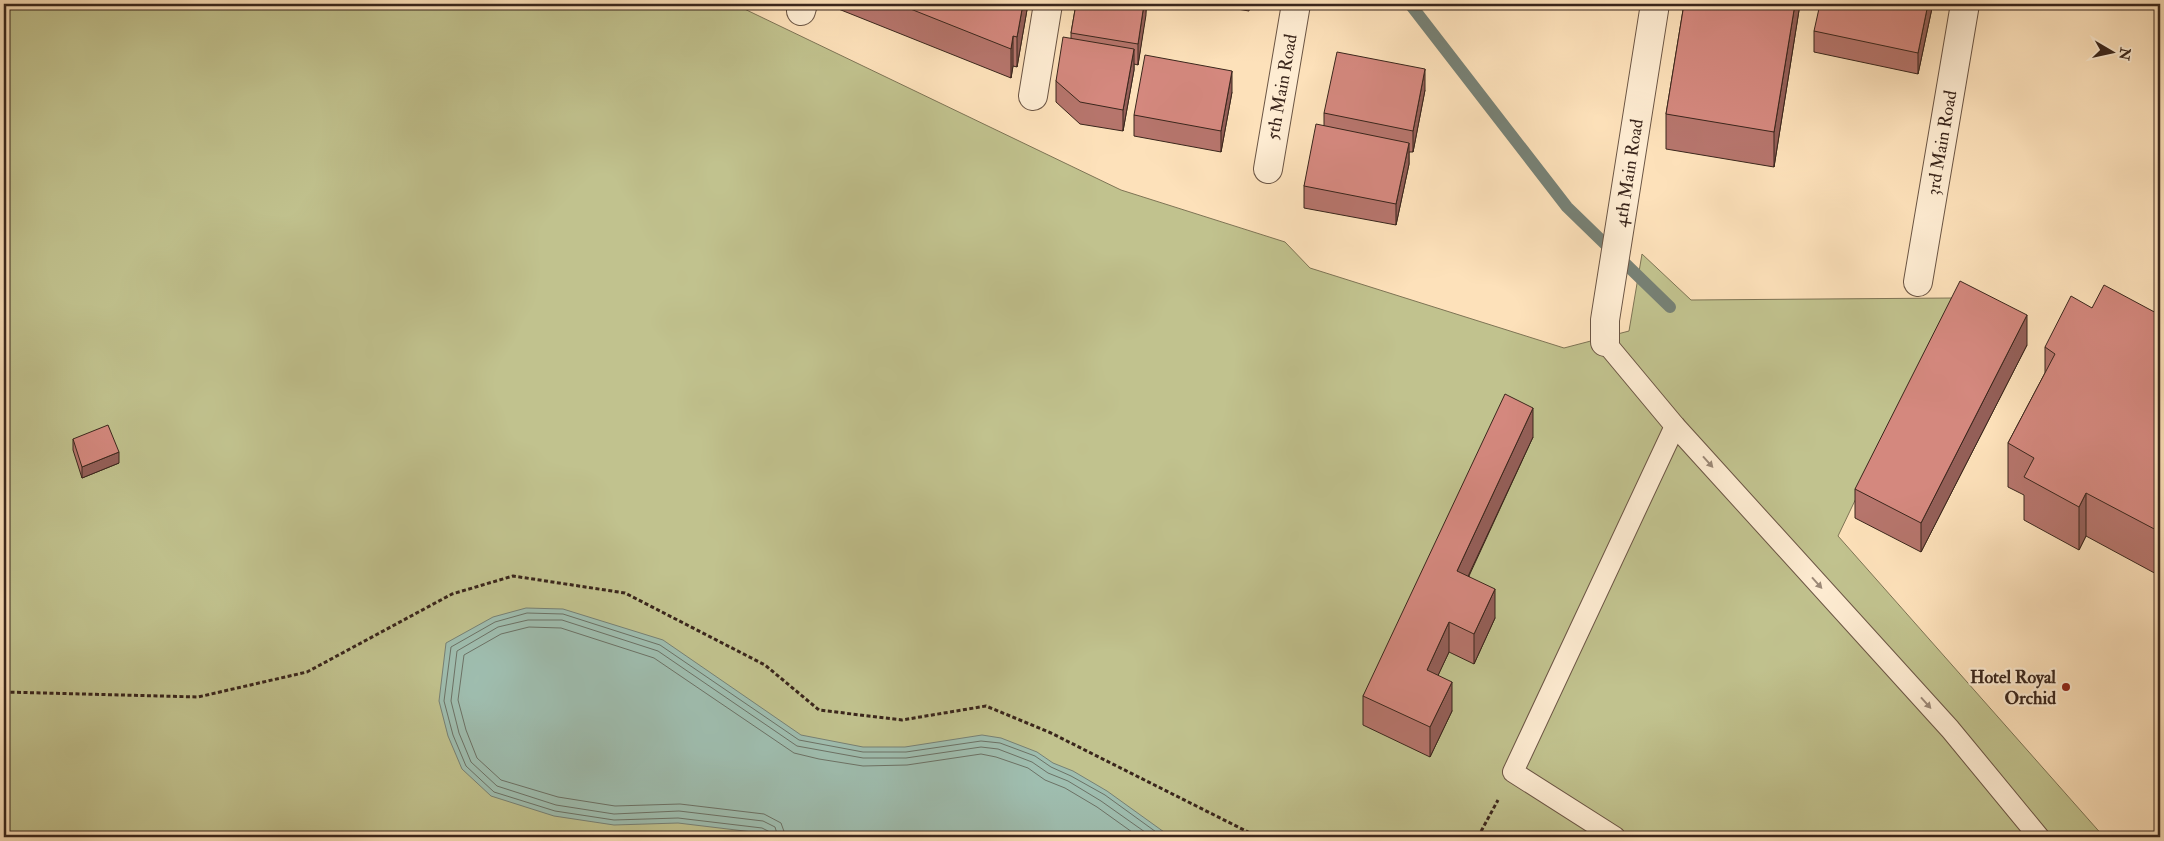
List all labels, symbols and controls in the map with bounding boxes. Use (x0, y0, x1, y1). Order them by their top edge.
north arrow (2086, 28, 2136, 78)
street label: 5th Main Road (1261, 32, 1303, 142)
text: N (2115, 45, 2134, 62)
street label: 3rd Main Road (1921, 89, 1963, 197)
street label: 4th Main Road (1609, 117, 1649, 229)
one-way arrow (1702, 456, 1714, 468)
one-way arrow (1811, 576, 1823, 588)
place label: Hotel Royal Orchid (1970, 666, 2056, 710)
marker: Hotel Royal Orchid (2060, 681, 2072, 693)
one-way arrow (1920, 696, 1932, 708)

